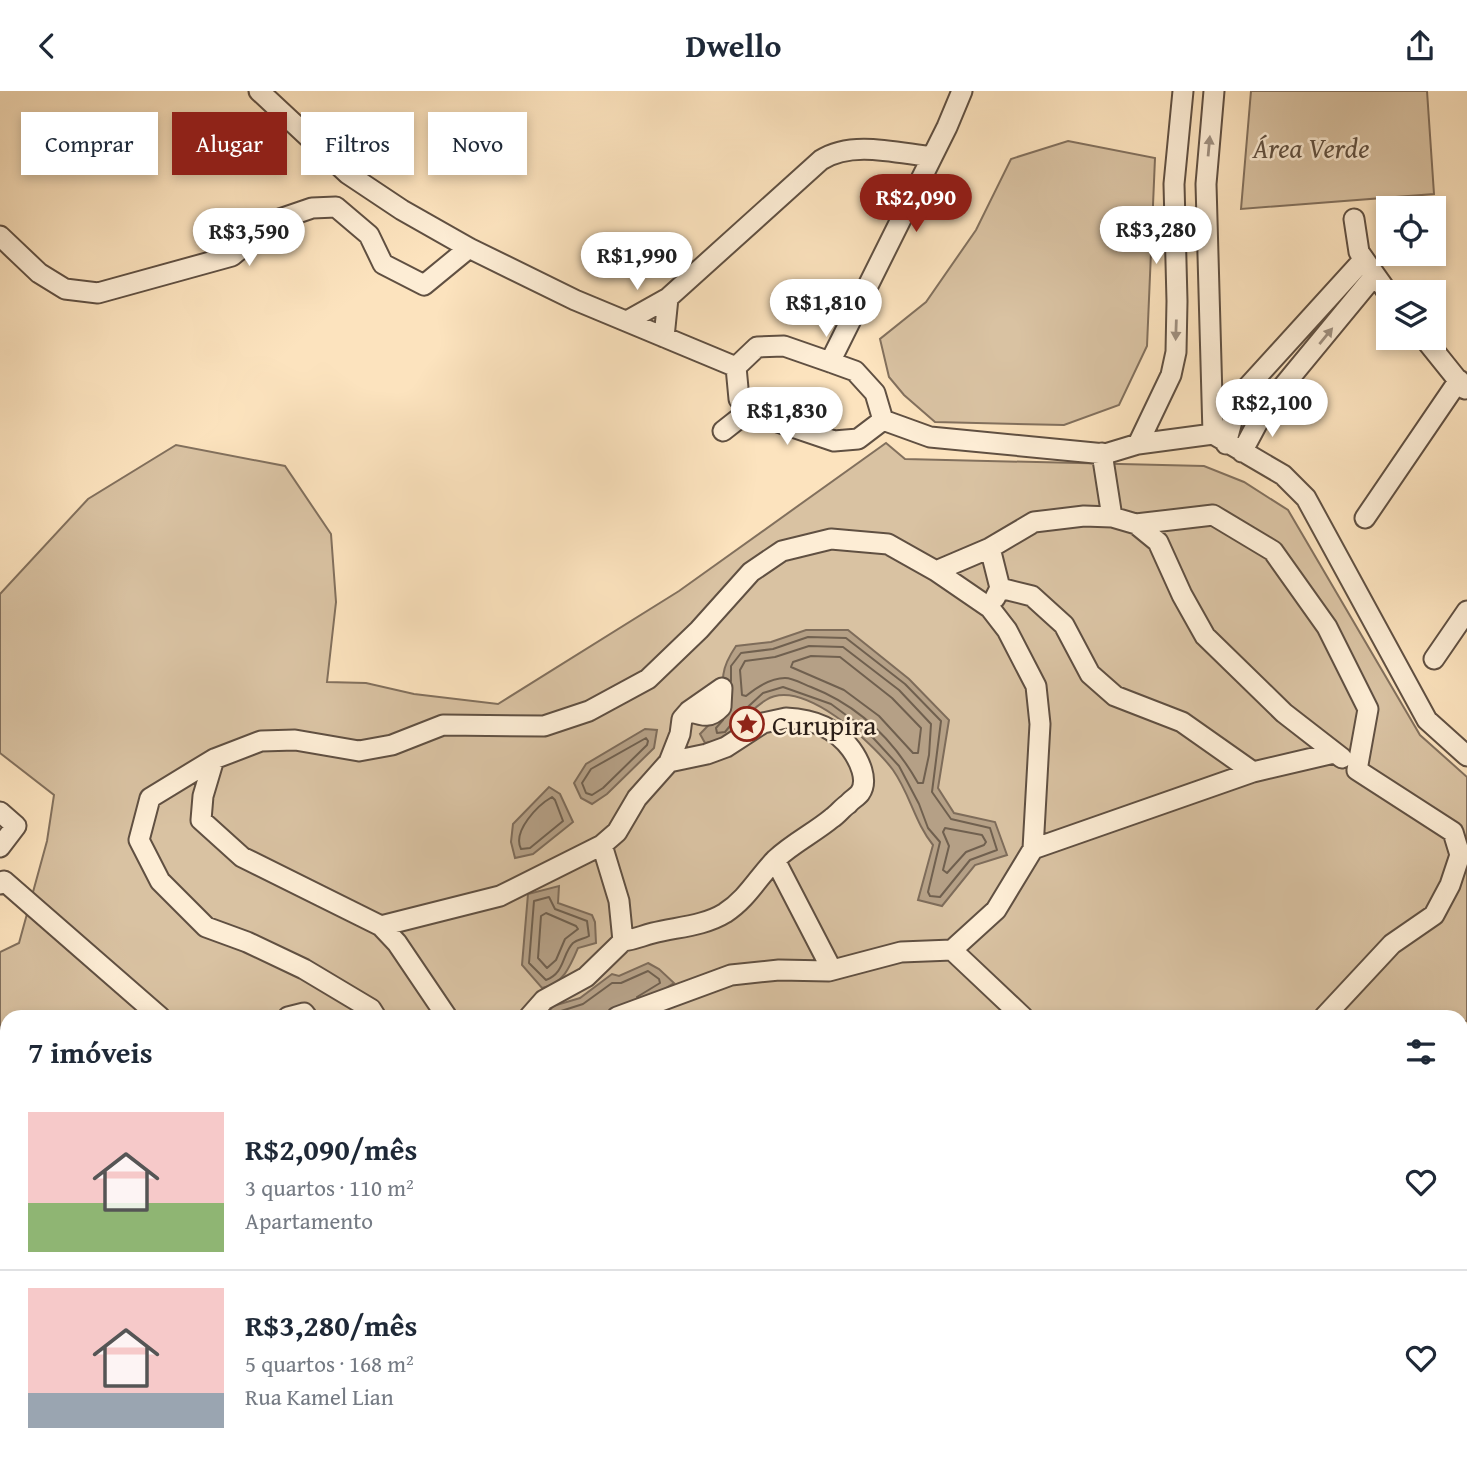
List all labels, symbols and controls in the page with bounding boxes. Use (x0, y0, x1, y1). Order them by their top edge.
text: Dwello (686, 22, 781, 69)
icon: back (28, 27, 66, 65)
icon: share (1401, 27, 1439, 65)
chip: Comprar (21, 112, 158, 175)
chip: Alugar (172, 112, 287, 175)
chip: Filtros (301, 112, 414, 175)
chip: Novo (428, 112, 527, 175)
park label: Área Verde (1252, 127, 1370, 168)
one-way arrow (1204, 135, 1215, 157)
pin: R$2,090 (851, 174, 981, 234)
text: R$2,090 (876, 180, 956, 213)
map controls (1376, 196, 1446, 350)
button: locate (1376, 196, 1446, 266)
pin: R$3,280 (1091, 207, 1221, 266)
pin: R$3,590 (184, 209, 314, 268)
text: R$3,280 (1116, 212, 1196, 245)
text: R$3,590 (209, 214, 289, 247)
pin: R$1,990 (572, 233, 702, 292)
text: R$1,990 (597, 238, 677, 271)
pin: R$1,810 (761, 279, 891, 339)
button: layers (1376, 280, 1446, 350)
text: R$1,810 (786, 285, 866, 318)
one-way arrow (1171, 319, 1182, 341)
one-way arrow (1318, 328, 1333, 346)
pin: R$2,100 (1207, 379, 1337, 439)
text: R$2,100 (1232, 385, 1312, 418)
pin: R$1,830 (722, 387, 852, 447)
text: R$1,830 (747, 393, 827, 426)
place label: Curupira (772, 704, 877, 745)
place icon: Curupira (728, 705, 766, 743)
text: 7 imóveis (28, 1030, 153, 1074)
icon: filters (1402, 1033, 1440, 1071)
text: R$2,090/mês (245, 1127, 417, 1171)
icon: home (84, 1140, 168, 1224)
icon: heart (1402, 1163, 1440, 1201)
text: 3 quartos · 110 m² (245, 1171, 414, 1204)
text: Apartamento (245, 1204, 373, 1237)
text: R$3,280/mês (245, 1303, 417, 1347)
icon: home (84, 1316, 168, 1400)
icon: heart (1402, 1339, 1440, 1377)
text: 5 quartos · 168 m² (245, 1347, 414, 1380)
text: Rua Kamel Lian (245, 1380, 394, 1413)

